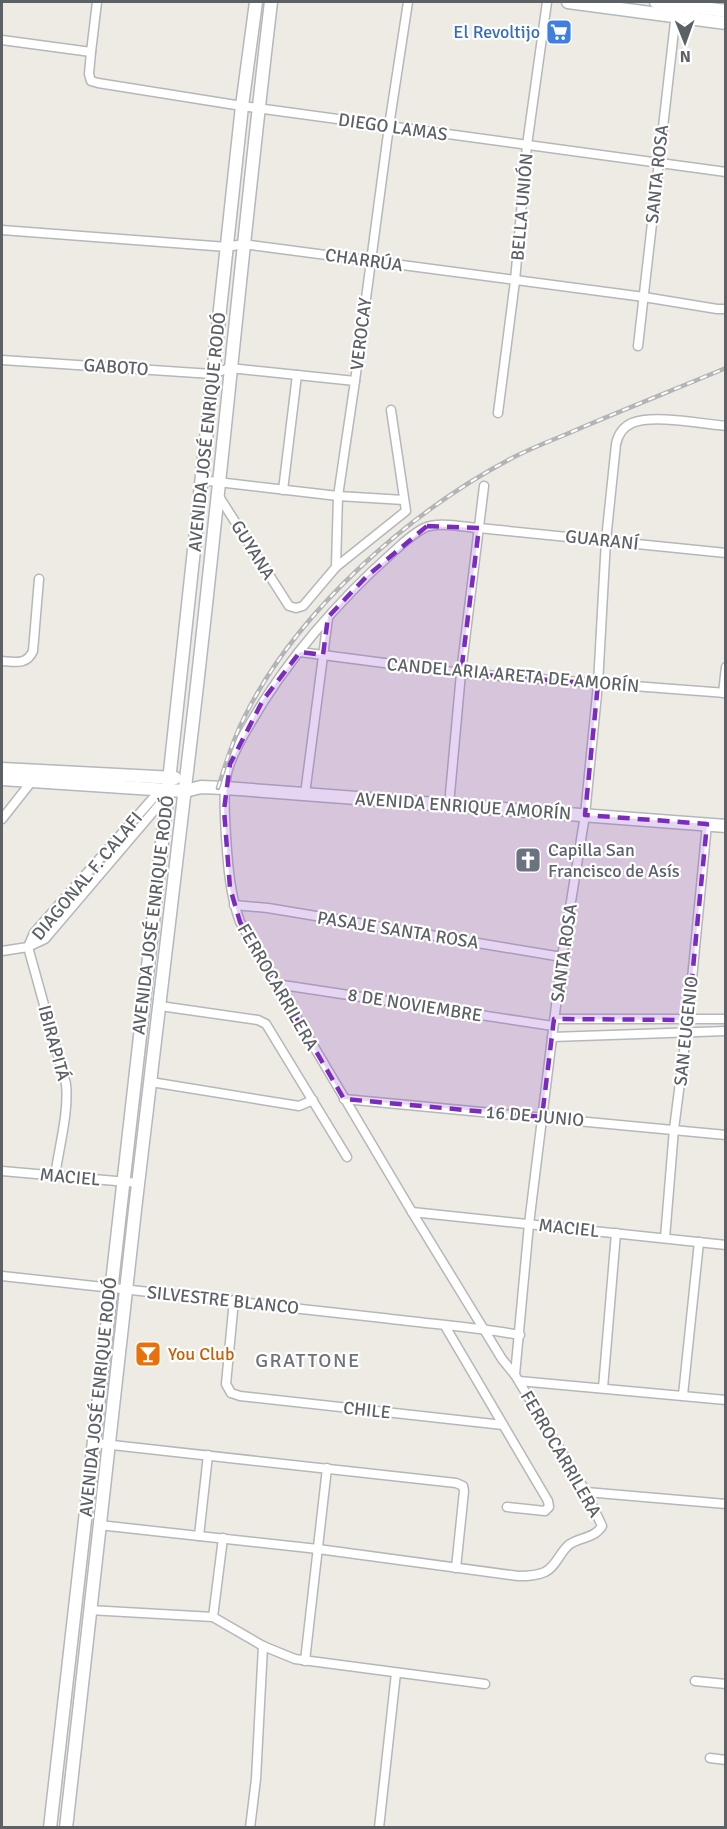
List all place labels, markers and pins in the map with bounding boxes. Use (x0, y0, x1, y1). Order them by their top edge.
supermarket icon: El Revoltijo (544, 17, 574, 47)
place label: El Revoltijo (453, 21, 540, 43)
place label: Capilla San Francisco de Asís (548, 839, 680, 882)
church icon: Capilla San Francisco de Asís (513, 845, 543, 875)
bar icon: You Club (133, 1339, 163, 1369)
place label: You Club (168, 1343, 234, 1365)

